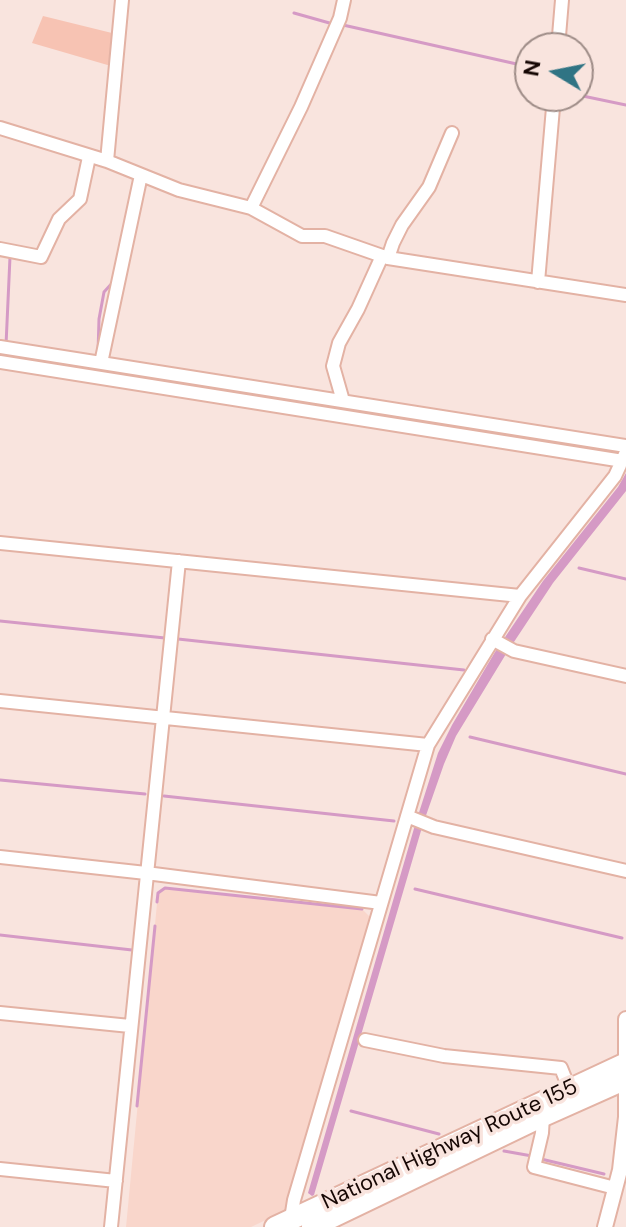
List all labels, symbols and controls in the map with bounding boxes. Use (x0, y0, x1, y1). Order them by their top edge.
north arrow (514, 32, 594, 112)
text: N (516, 58, 548, 79)
street label: National Highway Route 155 (318, 1074, 582, 1216)

